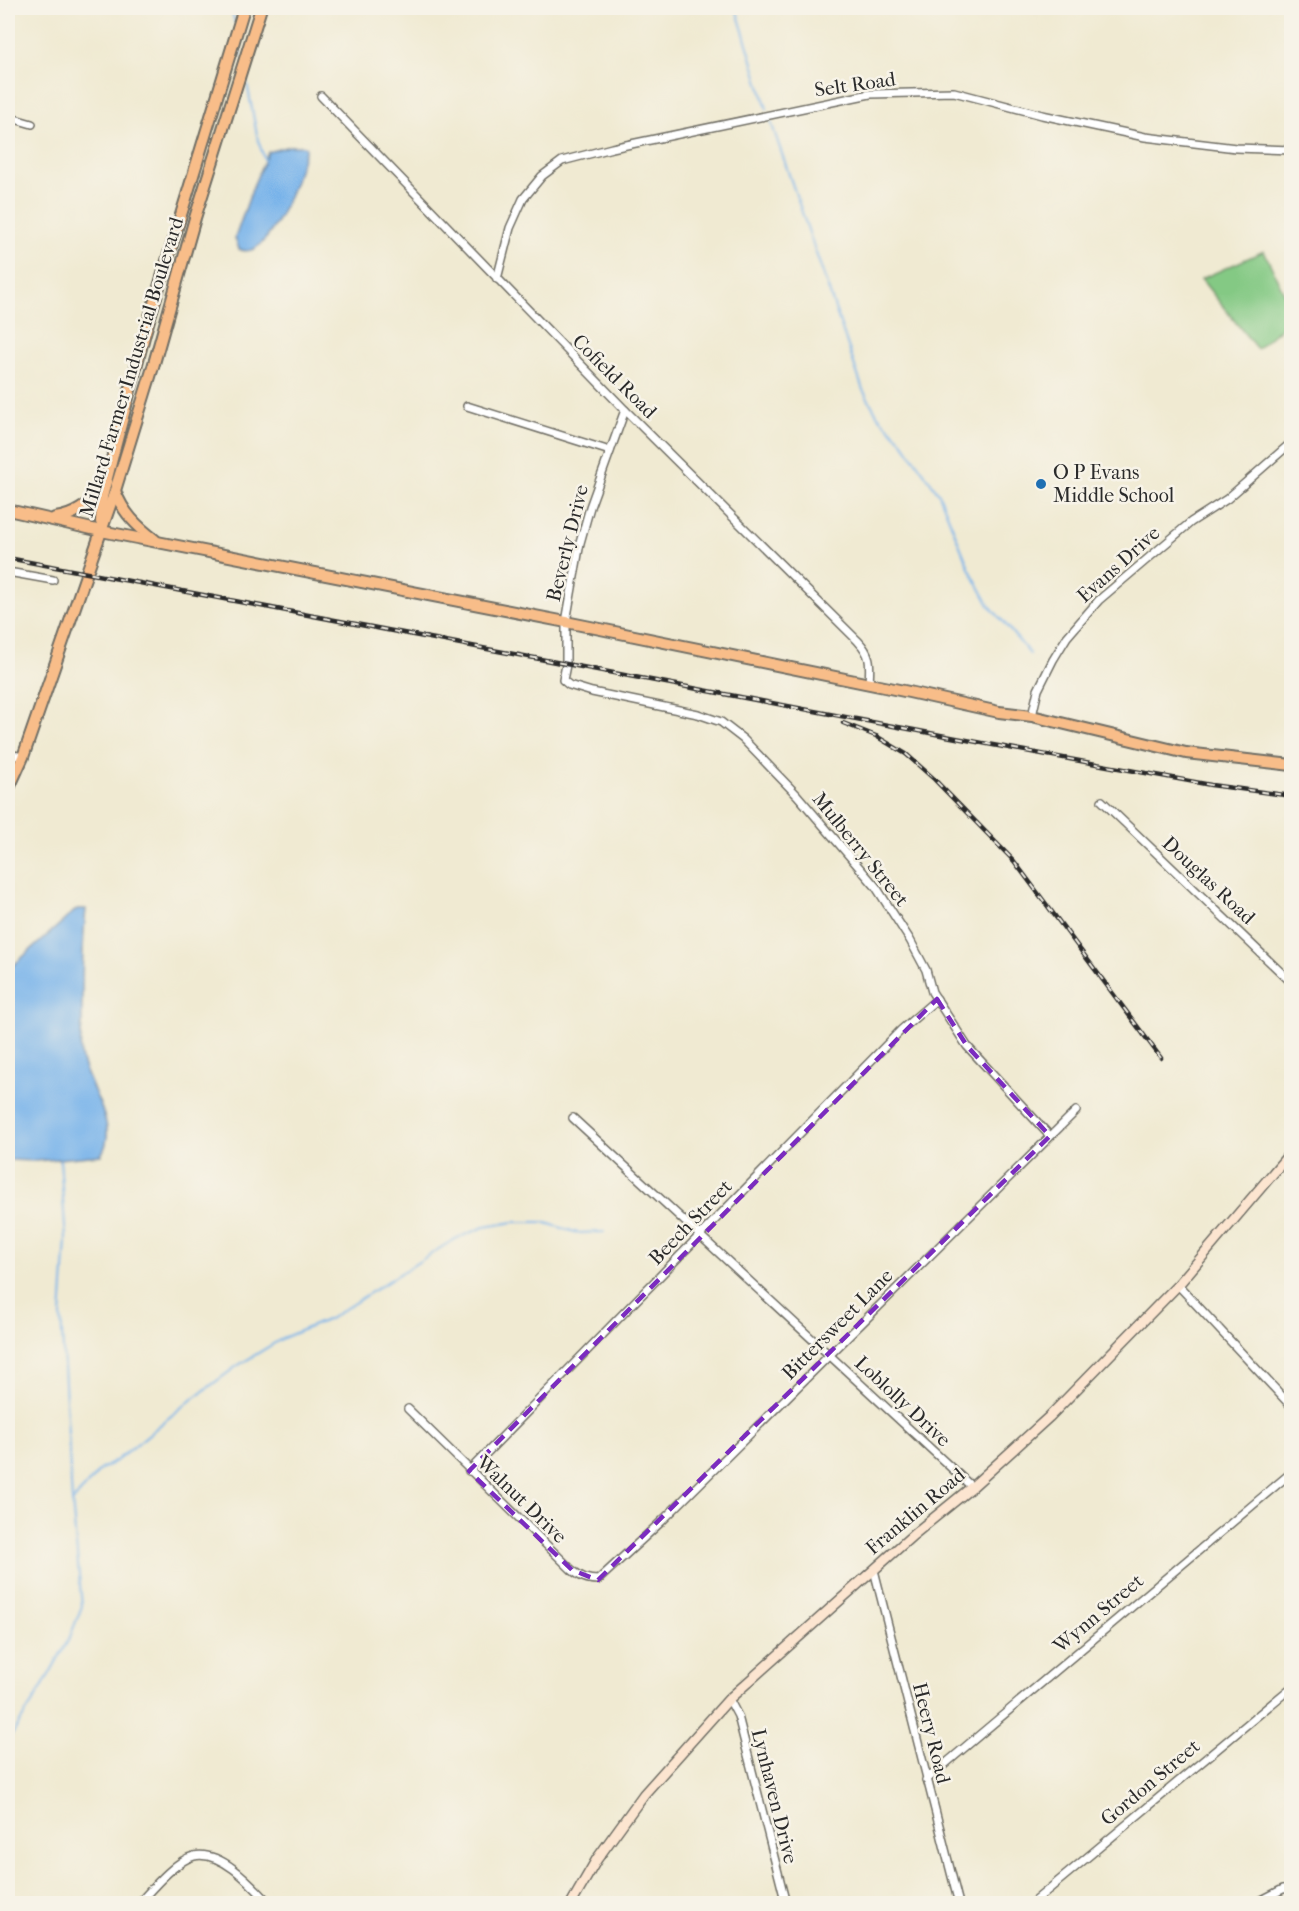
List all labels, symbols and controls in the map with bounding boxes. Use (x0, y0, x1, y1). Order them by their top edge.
street label: Selt Road (813, 67, 898, 102)
street label: Millard Farmer Industrial Boulevard (75, 213, 189, 520)
street label: Cofield Road (568, 329, 662, 424)
place label: O P Evans Middle School (1053, 461, 1175, 507)
marker: O P Evans Middle School (1034, 477, 1048, 491)
street label: Beverly Drive (542, 482, 593, 604)
street label: Evans Drive (1072, 521, 1164, 607)
street label: Mulberry Street (808, 788, 914, 911)
street label: Douglas Road (1158, 832, 1261, 930)
street label: Beech Street (644, 1175, 737, 1270)
street label: Bittersweet Lane (777, 1264, 898, 1385)
street label: Loblolly Drive (850, 1351, 955, 1452)
street label: Walnut Drive (471, 1450, 571, 1548)
street label: Franklin Road (861, 1463, 970, 1559)
street label: Wynn Street (1048, 1569, 1148, 1658)
street label: Heery Road (908, 1680, 955, 1787)
street label: Lynhaven Drive (747, 1726, 802, 1866)
street label: Gordon Street (1096, 1734, 1204, 1830)

